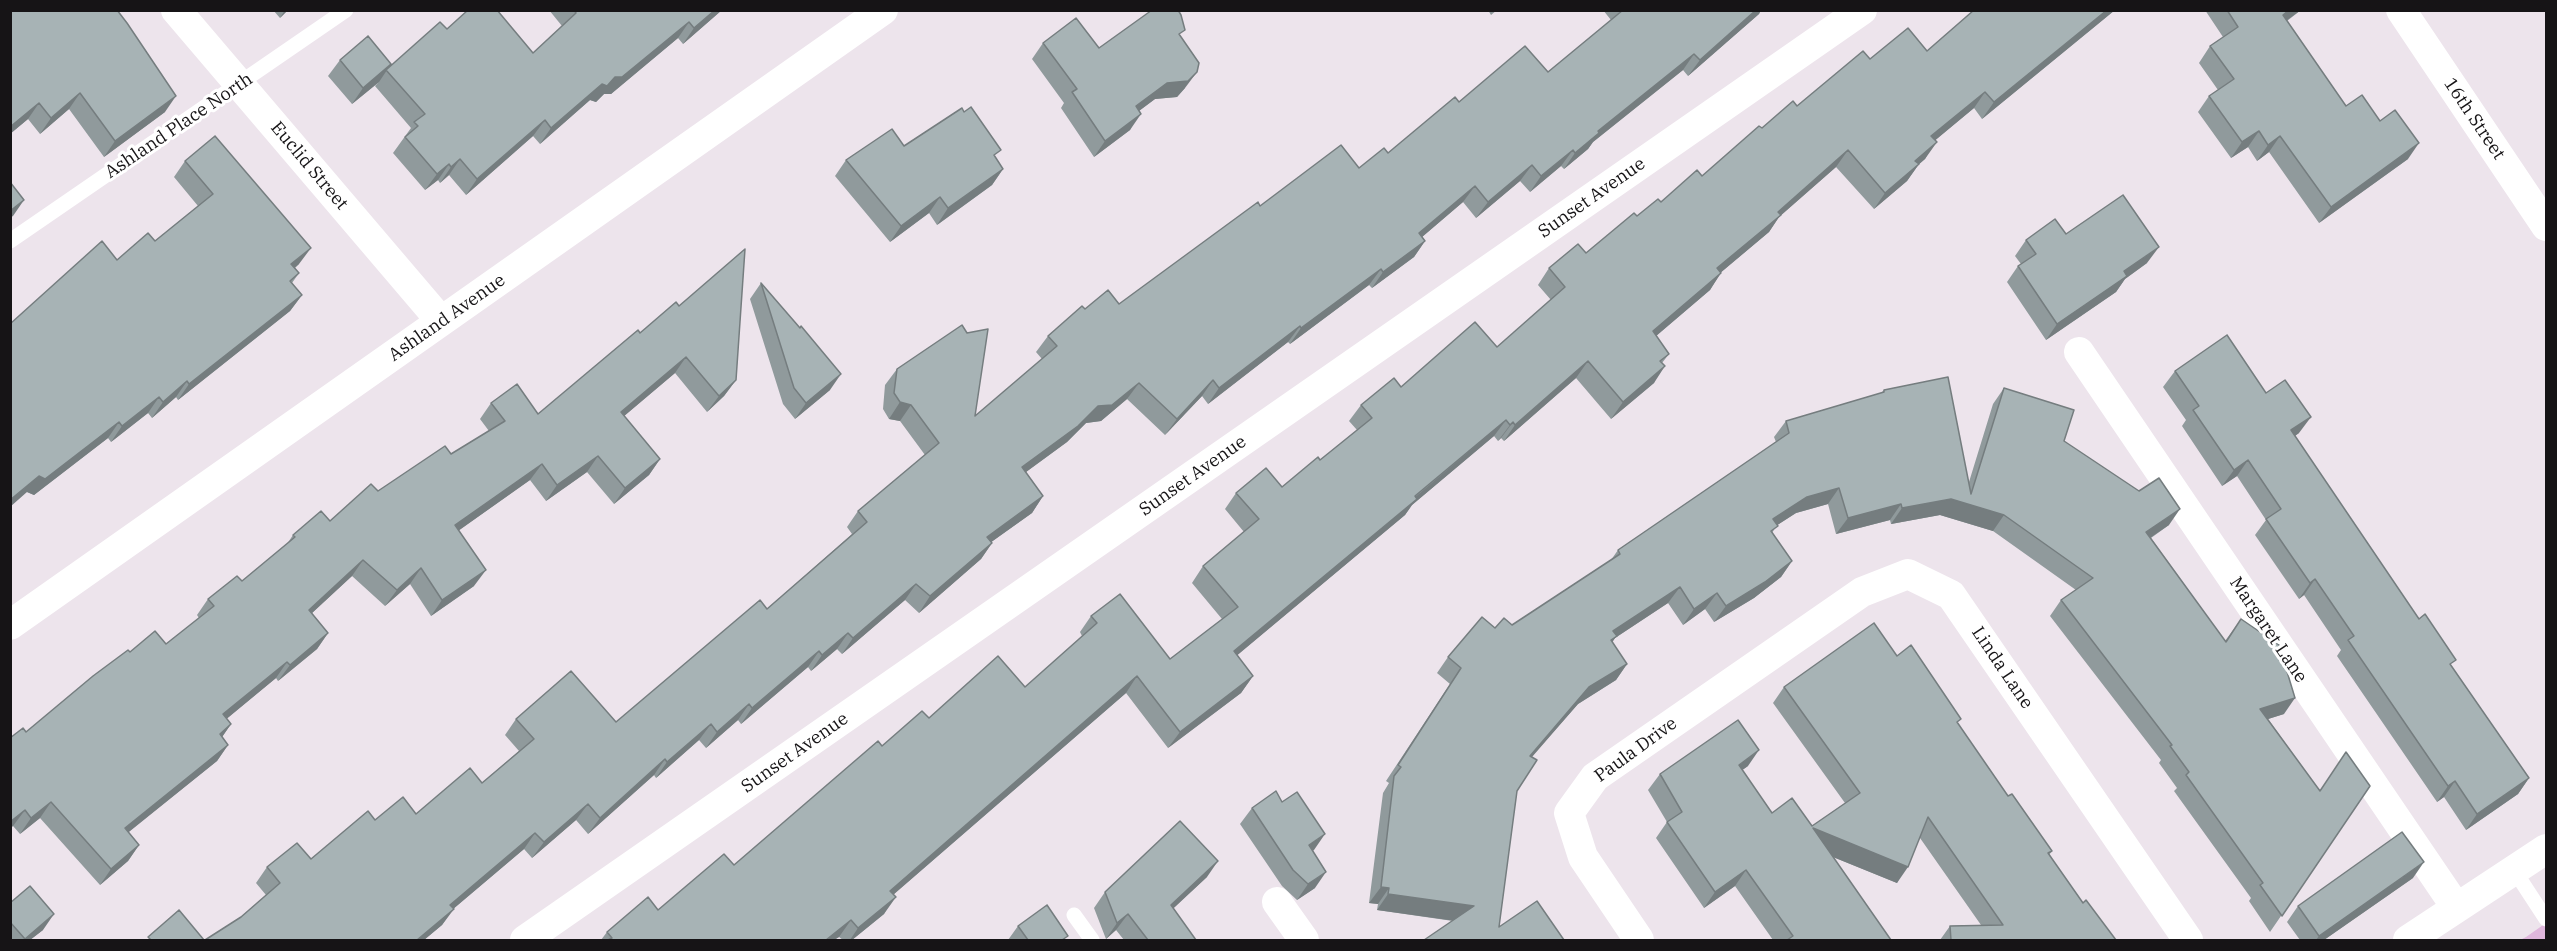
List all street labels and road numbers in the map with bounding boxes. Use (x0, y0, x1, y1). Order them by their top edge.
street label: Ashland Place North (101, 69, 257, 183)
street label: 16th Street (2439, 74, 2509, 164)
street label: Euclid Street (266, 117, 352, 215)
street label: Sunset Avenue (1534, 153, 1650, 243)
street label: Ashland Avenue (384, 270, 510, 366)
street label: Sunset Avenue (1135, 431, 1251, 521)
street label: Margaret Lane (2225, 573, 2311, 687)
street label: Linda Lane (1967, 623, 2037, 713)
street label: Sunset Avenue (737, 708, 853, 798)
street label: Paula Drive (1591, 713, 1681, 787)

